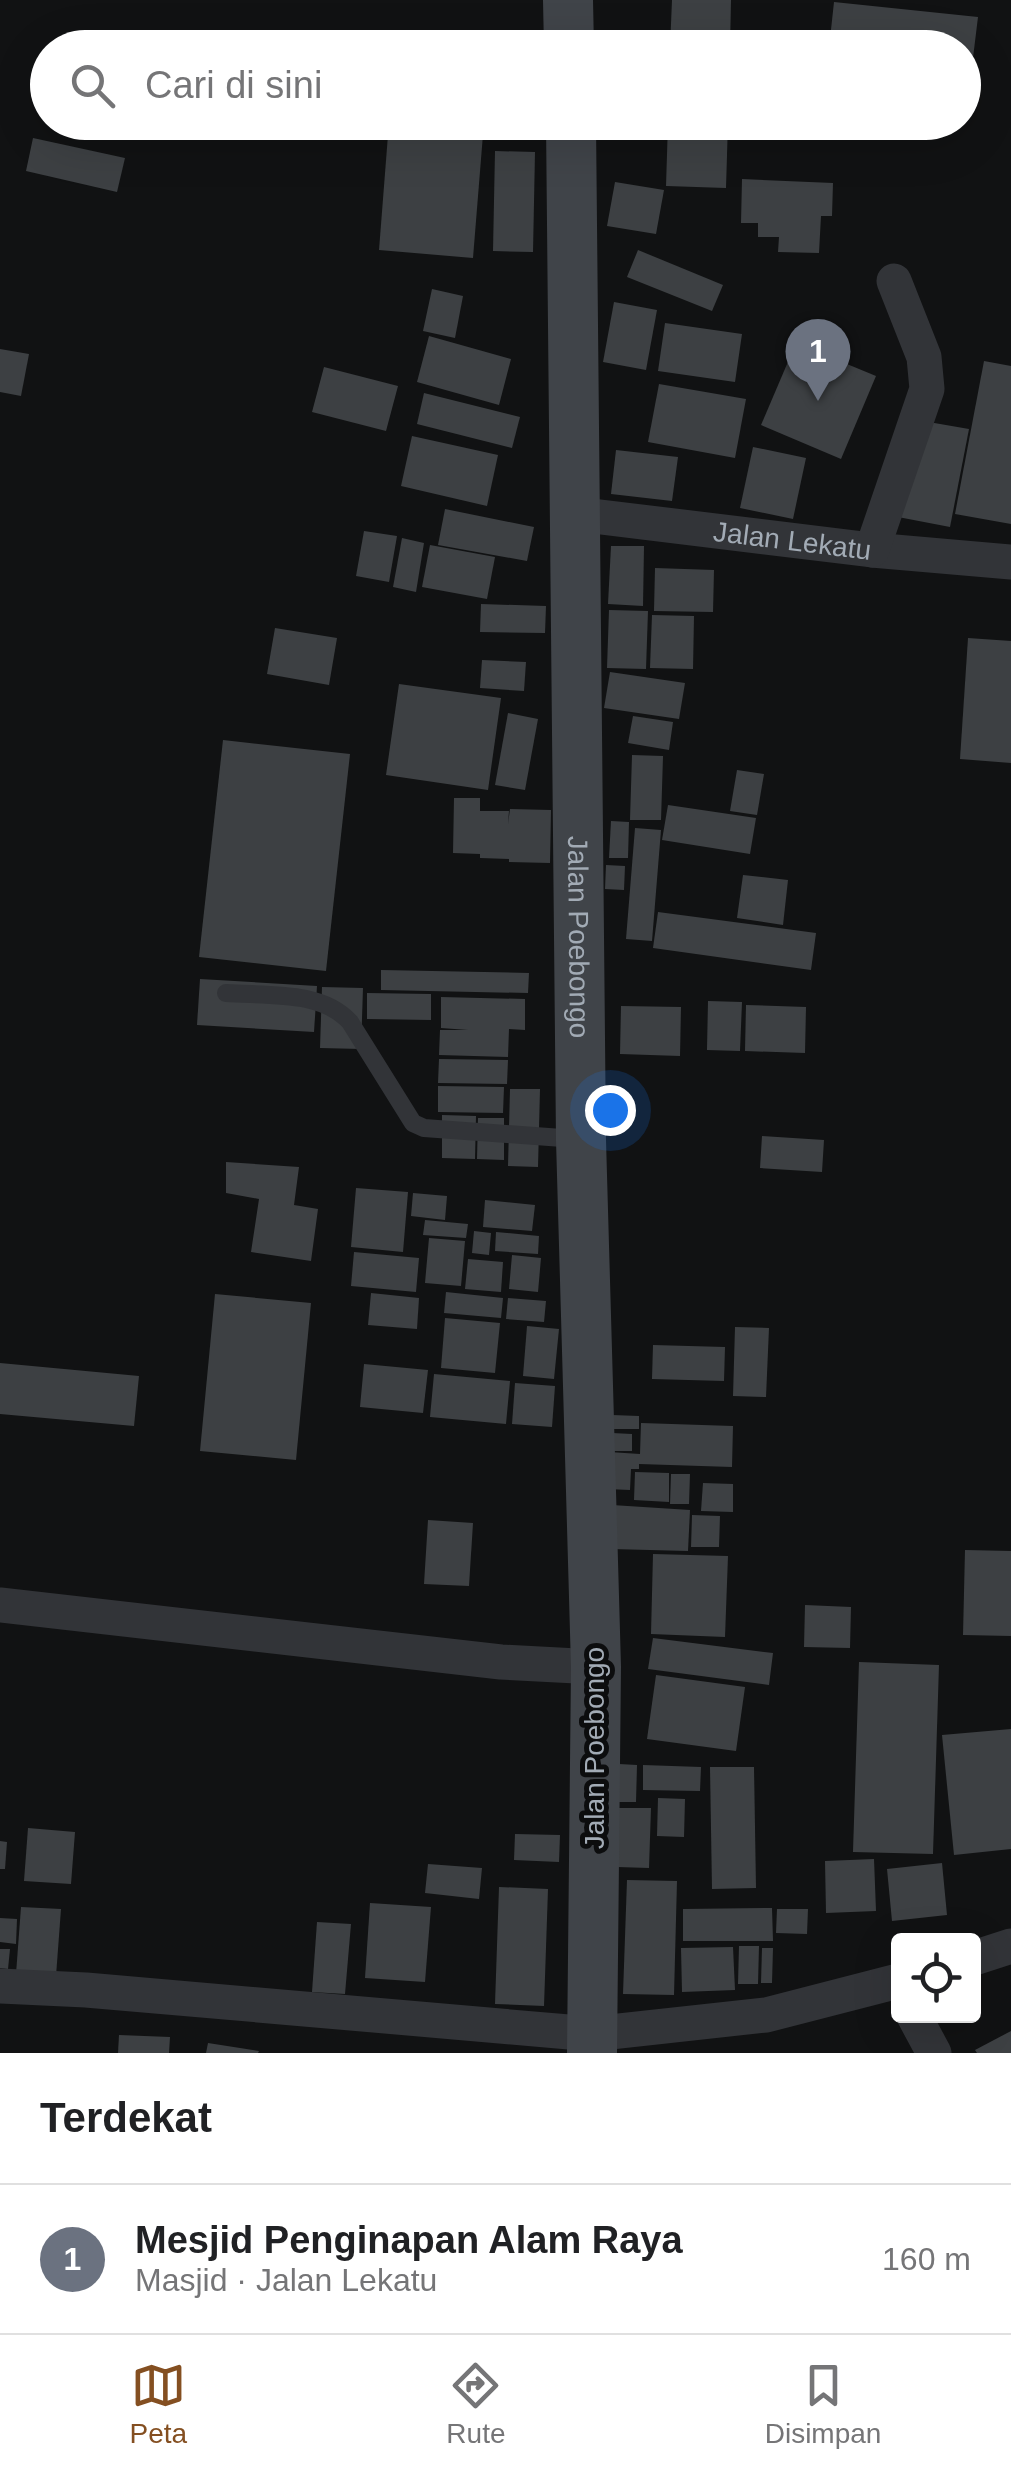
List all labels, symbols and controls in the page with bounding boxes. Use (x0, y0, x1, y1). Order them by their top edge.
search box (30, 30, 981, 140)
icon: search (65, 58, 120, 113)
text: Cari di sini (145, 64, 322, 106)
pin: 1 (786, 318, 850, 401)
street label: Jalan Lekatu (712, 515, 873, 565)
street label: Jalan Poebongo (563, 836, 595, 1038)
your location (585, 1085, 636, 1136)
street label: Jalan Poebongo (579, 1647, 610, 1849)
map controls (891, 1933, 981, 2023)
button: locate (891, 1933, 981, 2023)
text: Terdekat (40, 2094, 212, 2141)
text: Mesjid Penginapan Alam Raya (135, 2219, 683, 2261)
text: 1 (64, 2241, 81, 2277)
text: 160 m (882, 2241, 971, 2277)
text: Masjid · Jalan Lekatu (135, 2262, 437, 2298)
tab: Peta (130, 2358, 187, 2450)
tab: Rute (446, 2358, 506, 2450)
tab: Disimpan (765, 2358, 881, 2450)

